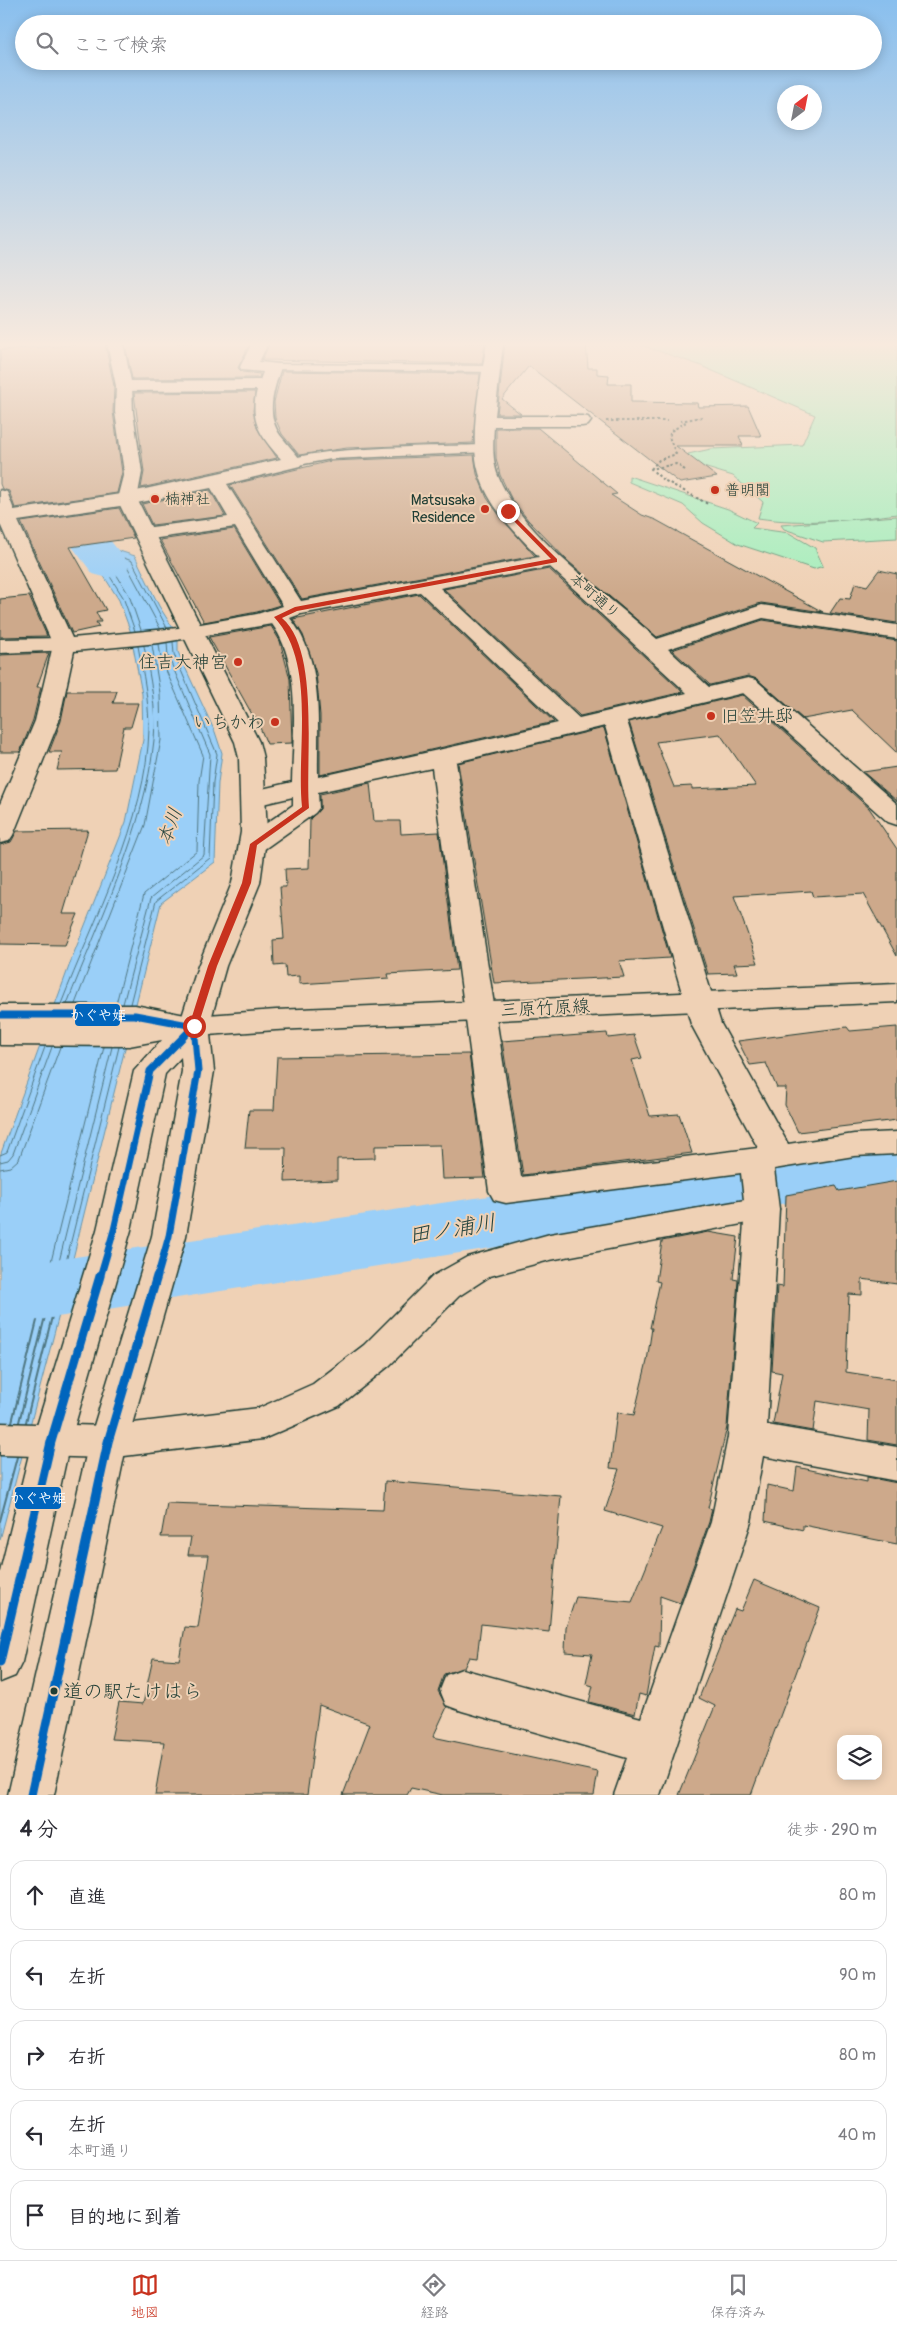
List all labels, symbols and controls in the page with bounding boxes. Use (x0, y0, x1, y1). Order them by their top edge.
search box (15, 15, 882, 70)
icon: search (33, 29, 61, 57)
text: ここで検索 (73, 33, 168, 57)
north arrow (777, 85, 822, 130)
place label: 普明閣 (725, 481, 770, 500)
marker: 普明閣 (709, 484, 721, 496)
place label: 楠神社 (165, 490, 210, 509)
place label: Matsusaka Residence (411, 491, 476, 527)
marker: 楠神社 (149, 493, 161, 505)
route end (497, 500, 520, 523)
marker: Matsusaka Residence (479, 503, 491, 515)
street label: 本町通り (566, 570, 624, 623)
place label: 住吉大神宮 (138, 651, 228, 674)
marker: 住吉大神宮 (232, 656, 244, 668)
place label: 旧笠井邸 (721, 705, 793, 728)
marker: 旧笠井邸 (705, 710, 717, 722)
place label: いちかわ (193, 711, 265, 734)
marker: いちかわ (269, 716, 281, 728)
water label: 本川 (152, 804, 188, 848)
street label: 三原竹原線 (499, 995, 591, 1022)
line badge: かぐや姫 (74, 1003, 121, 1027)
text: かぐや姫 (70, 1007, 126, 1024)
route start (183, 1015, 206, 1038)
water label: 田ノ浦川 (407, 1208, 498, 1250)
line badge: かぐや姫 (14, 1486, 62, 1510)
text: かぐや姫 (10, 1490, 66, 1507)
place label: 道の駅たけはら (63, 1679, 203, 1704)
marker: 道の駅たけはら (49, 1686, 59, 1696)
map controls (837, 1735, 882, 1780)
button: layers (837, 1735, 882, 1780)
text: 4 分 (20, 1816, 58, 1843)
text: 徒歩 · 290 m (787, 1820, 877, 1840)
icon: ahead (21, 1881, 49, 1909)
text: 直進 (68, 1885, 106, 1909)
text: 80 m (839, 1885, 876, 1905)
icon: left (21, 1961, 49, 1989)
text: 左折 (68, 1965, 106, 1989)
text: 90 m (839, 1965, 876, 1985)
icon: right (21, 2041, 49, 2069)
text: 右折 (68, 2045, 106, 2069)
text: 80 m (839, 2045, 876, 2065)
text: 左折 (68, 2113, 106, 2137)
icon: left (21, 2121, 49, 2149)
text: 40 m (838, 2125, 876, 2145)
text: 本町通り (68, 2141, 132, 2161)
icon: arrive (21, 2201, 49, 2229)
text: 目的地に到着 (68, 2205, 182, 2229)
tab: 地図 (131, 2271, 159, 2321)
tab: 経路 (420, 2271, 448, 2321)
tab: 保存済み (710, 2271, 766, 2321)

